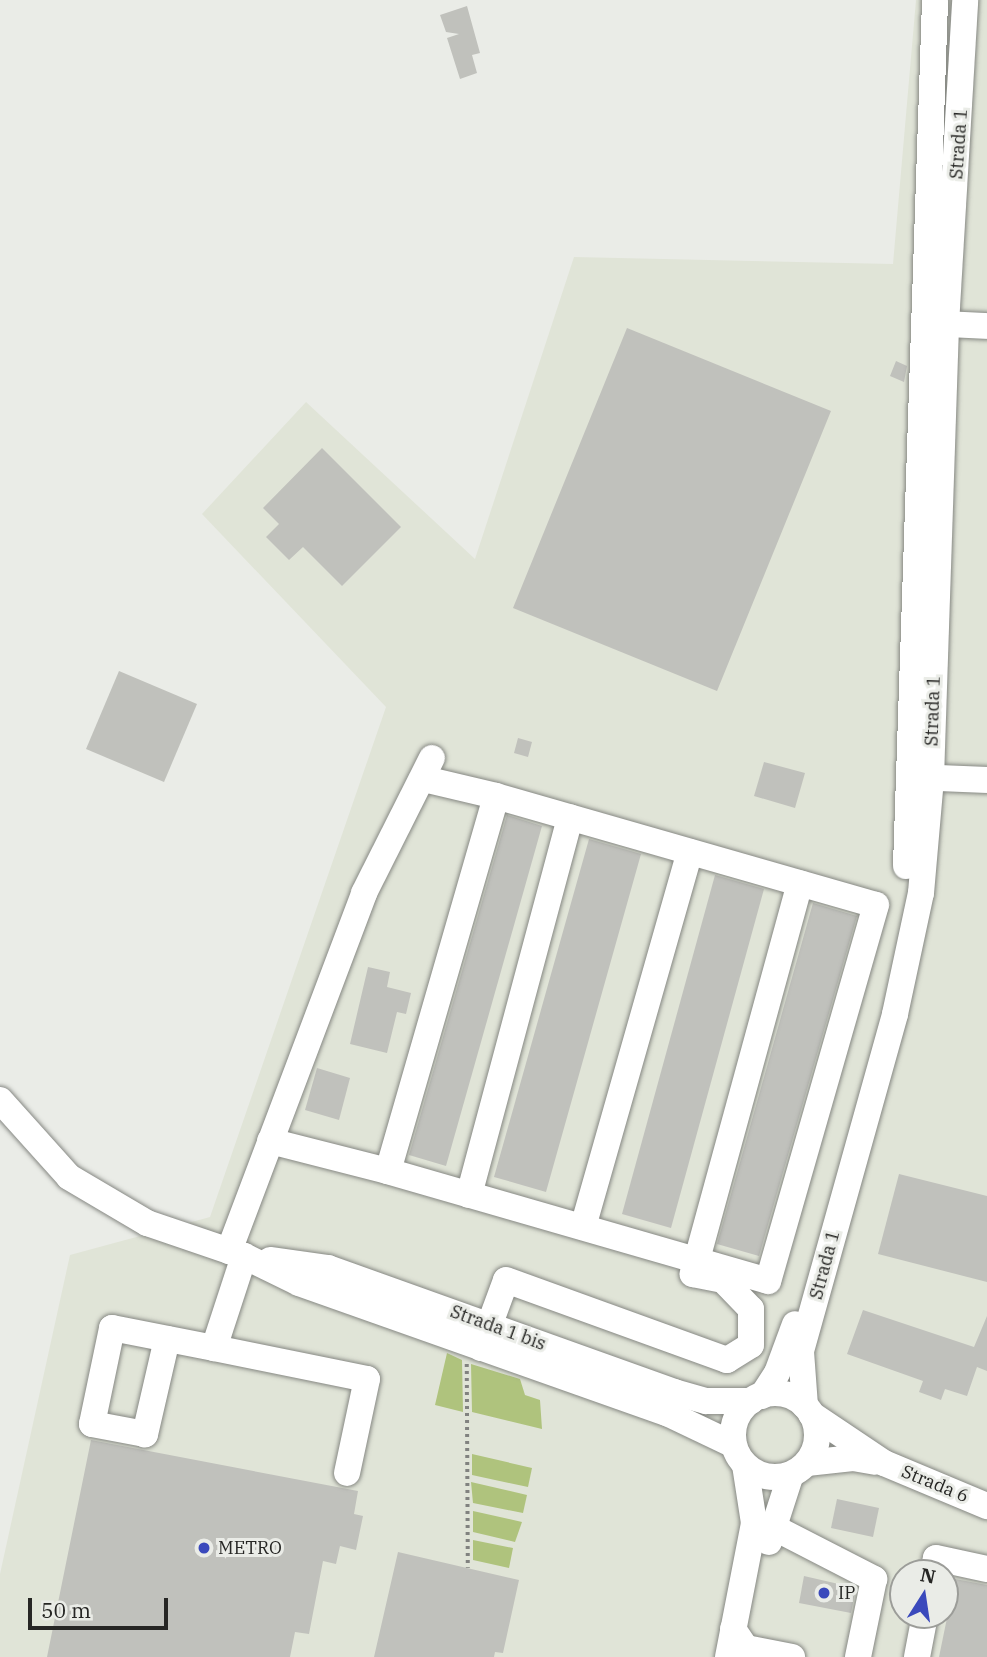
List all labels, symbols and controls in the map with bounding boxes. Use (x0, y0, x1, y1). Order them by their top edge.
street label: Strada 1 (946, 108, 972, 180)
street label: Strada 1 (921, 675, 945, 747)
street label: Strada 1 (805, 1228, 845, 1302)
street label: Strada 1 bis (447, 1301, 549, 1355)
street label: Strada 6 (898, 1461, 972, 1507)
place label: METRO (218, 1537, 282, 1559)
marker: METRO (196, 1540, 212, 1556)
north arrow (889, 1559, 959, 1629)
text: N (918, 1562, 938, 1589)
place label: IP (838, 1582, 855, 1604)
scale bar (32, 1584, 172, 1628)
marker: IP (816, 1585, 832, 1601)
text: 50 m (41, 1596, 91, 1624)

